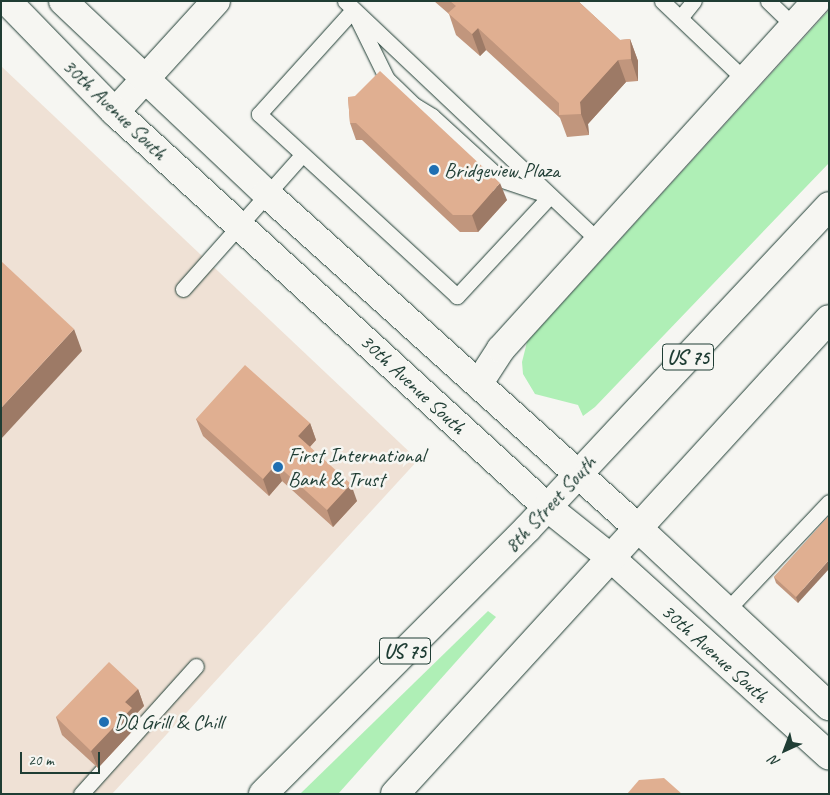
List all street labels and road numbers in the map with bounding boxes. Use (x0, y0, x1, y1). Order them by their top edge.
street label: 30th Avenue South (58, 53, 172, 165)
street label: 30th Avenue South (355, 329, 471, 439)
road number: US 75 (662, 340, 714, 374)
street label: 8th Street South (499, 450, 601, 558)
street label: 30th Avenue South (656, 598, 774, 708)
road number: US 75 (379, 634, 431, 668)

